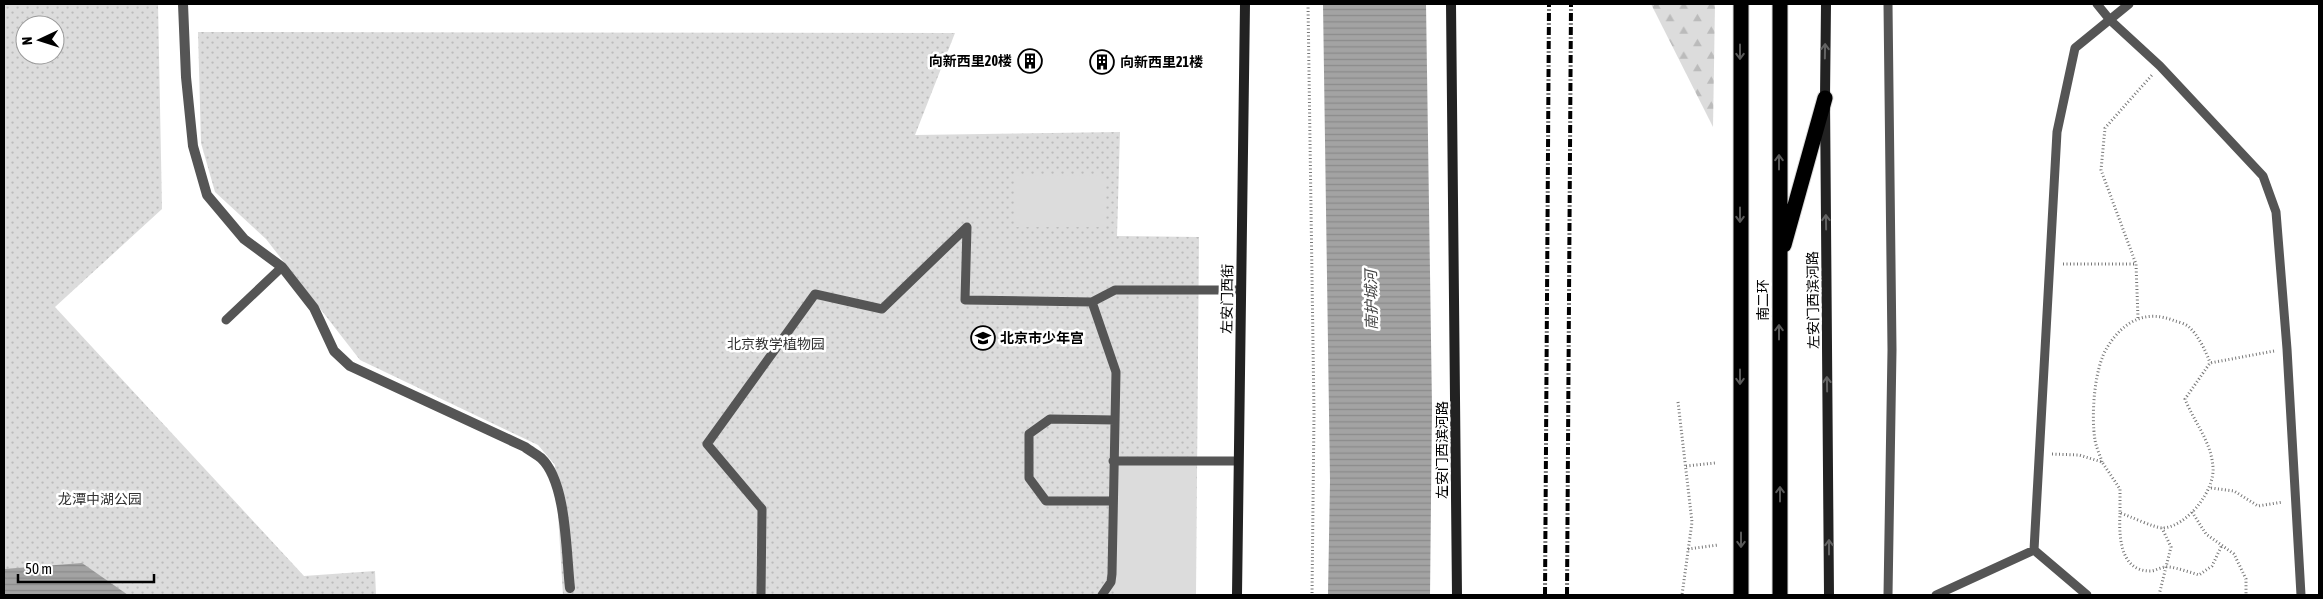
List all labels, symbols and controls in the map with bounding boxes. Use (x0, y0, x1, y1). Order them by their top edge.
north arrow (15, 15, 65, 65)
text: N (19, 36, 35, 46)
one-way arrow (1821, 43, 1830, 59)
one-way arrow (1735, 44, 1745, 60)
building icon: 向新西里20楼 (1017, 48, 1043, 74)
building icon: 向新西里21楼 (1089, 49, 1115, 75)
place label: 向新西里20楼 (929, 53, 1012, 69)
place label: 向新西里21楼 (1120, 54, 1203, 70)
one-way arrow (1774, 154, 1784, 170)
one-way arrow (1735, 206, 1745, 223)
one-way arrow (1821, 214, 1831, 230)
street label: 左安门西滨河路 (1804, 251, 1822, 349)
street label: 左安门西街 (1218, 264, 1236, 334)
water label: 南护城河 (1362, 267, 1380, 330)
street label: 南二环 (1755, 279, 1771, 321)
one-way arrow (1774, 324, 1784, 340)
school or university icon: 北京市少年宫 (970, 325, 996, 351)
place label: 北京市少年宫 (1000, 330, 1084, 346)
park label: 北京教学植物园 (727, 336, 825, 352)
one-way arrow (1735, 369, 1745, 385)
one-way arrow (1823, 376, 1832, 392)
street label: 左安门西滨河路 (1434, 401, 1450, 499)
one-way arrow (1775, 486, 1785, 502)
park label: 龙潭中湖公园 (58, 491, 142, 507)
one-way arrow (1736, 532, 1746, 548)
one-way arrow (1824, 539, 1834, 555)
scale bar (18, 552, 154, 584)
text: 50 m (25, 560, 52, 577)

